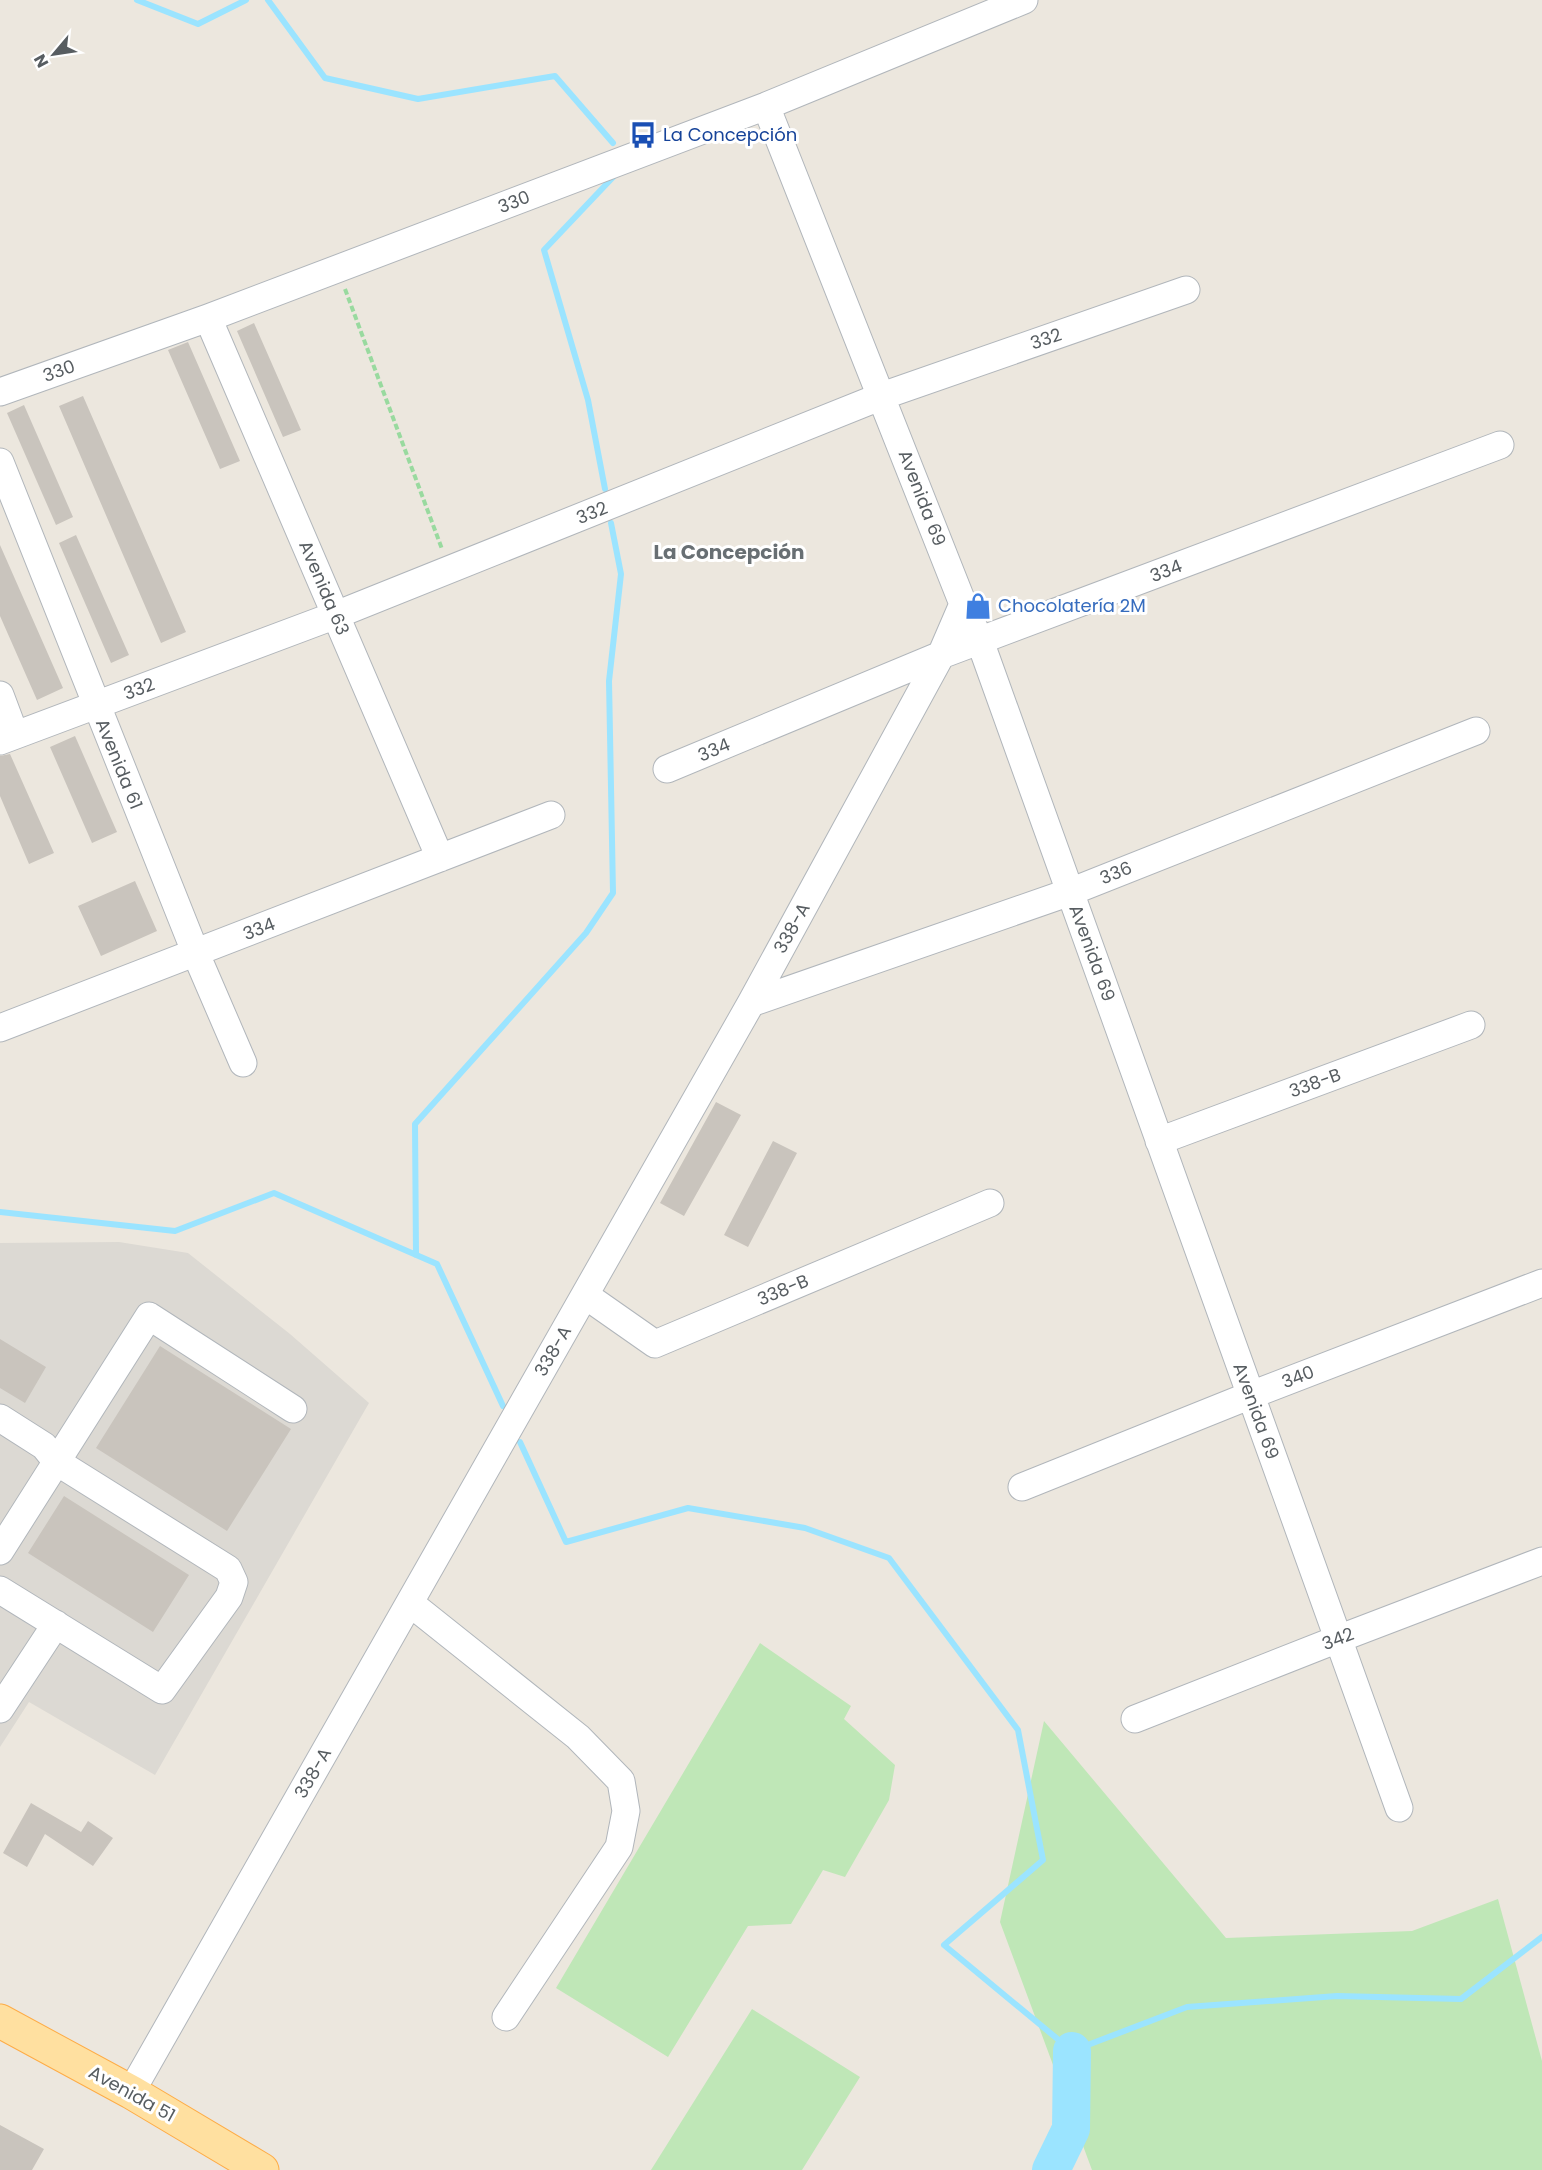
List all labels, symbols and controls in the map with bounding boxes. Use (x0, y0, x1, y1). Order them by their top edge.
north arrow (24, 24, 84, 84)
text: N (28, 50, 54, 72)
bus stop icon: La Concepción (628, 120, 658, 150)
place label: La Concepción (663, 122, 797, 147)
street label: 330 (494, 184, 533, 219)
street label: 332 (1027, 322, 1065, 355)
street label: 330 (39, 353, 78, 388)
street label: Avenida 69 (893, 446, 952, 550)
street label: 332 (572, 495, 611, 530)
street label: Avenida 63 (293, 537, 356, 639)
district label: La Concepción (653, 538, 805, 566)
street label: 334 (1146, 553, 1185, 588)
shop icon: Chocolatería 2M (963, 591, 993, 621)
place label: Chocolatería 2M (998, 593, 1146, 618)
street label: 332 (120, 671, 158, 706)
street label: Avenida 61 (90, 715, 149, 813)
street label: 334 (694, 732, 734, 767)
street label: 336 (1096, 855, 1136, 890)
street label: 338-A (767, 898, 816, 958)
street label: Avenida 69 (1063, 901, 1122, 1005)
street label: 334 (239, 911, 278, 946)
street label: 338-B (1285, 1062, 1344, 1103)
street label: 338-B (753, 1268, 812, 1312)
street label: 338-A (528, 1321, 577, 1381)
street label: Avenida 69 (1227, 1359, 1286, 1463)
street label: 340 (1278, 1359, 1318, 1394)
street label: 342 (1318, 1621, 1357, 1656)
street label: 338-A (288, 1743, 337, 1803)
street label: Avenida 51 (84, 2059, 180, 2128)

